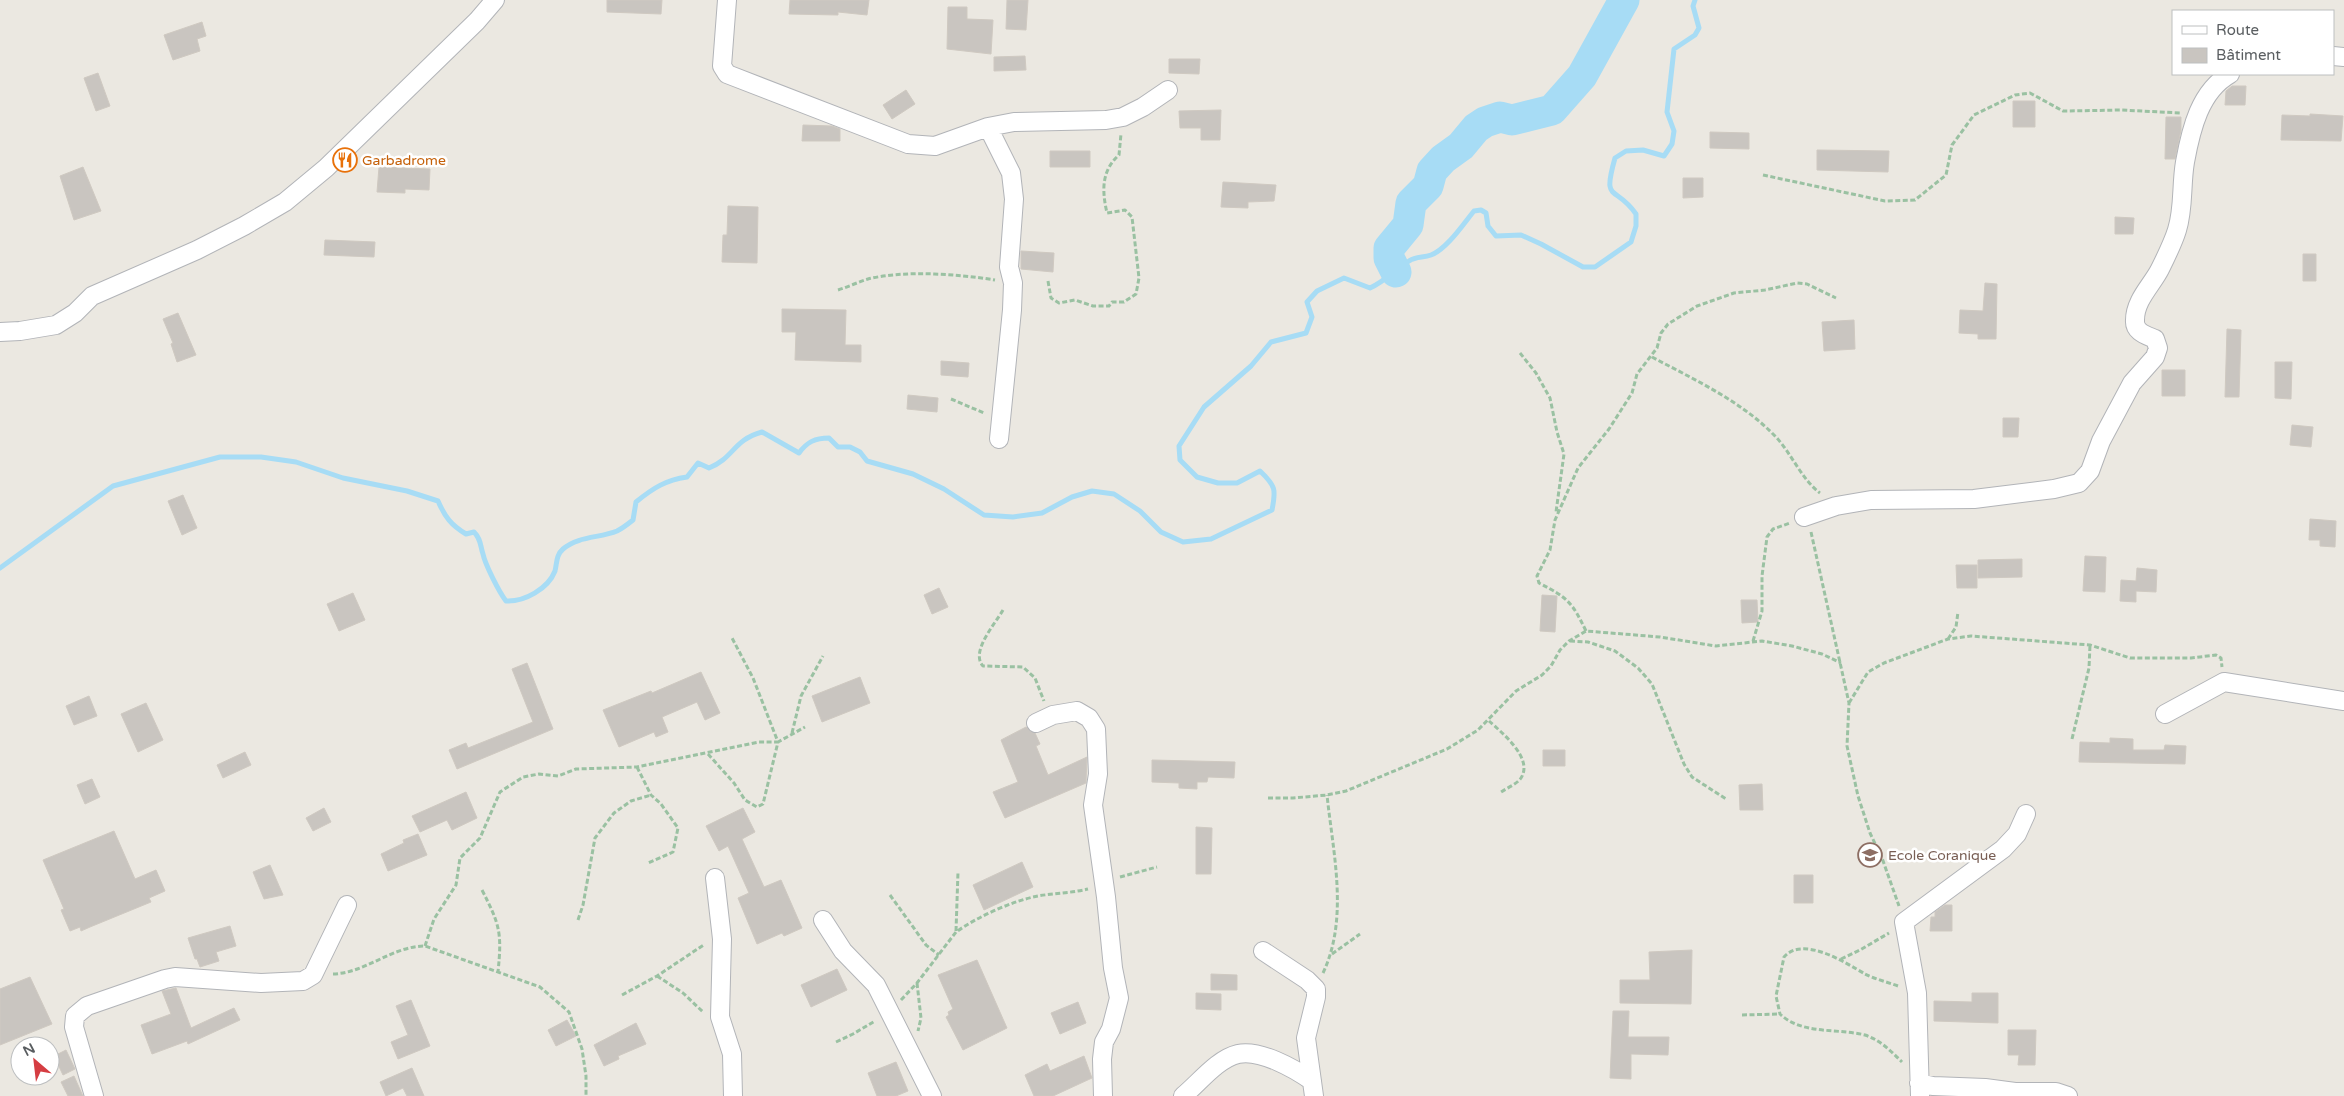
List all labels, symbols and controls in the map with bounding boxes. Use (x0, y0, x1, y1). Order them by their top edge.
legend (2172, 10, 2334, 75)
text: Route (2216, 21, 2259, 39)
text: Bâtiment (2216, 46, 2281, 64)
restaurant icon: Garbadrome (332, 147, 358, 173)
place label: Garbadrome (362, 152, 446, 169)
school or university icon: Ecole Coranique (1857, 842, 1883, 868)
place label: Ecole Coranique (1888, 847, 1996, 864)
north arrow (10, 1036, 60, 1086)
text: N (20, 1040, 38, 1060)

